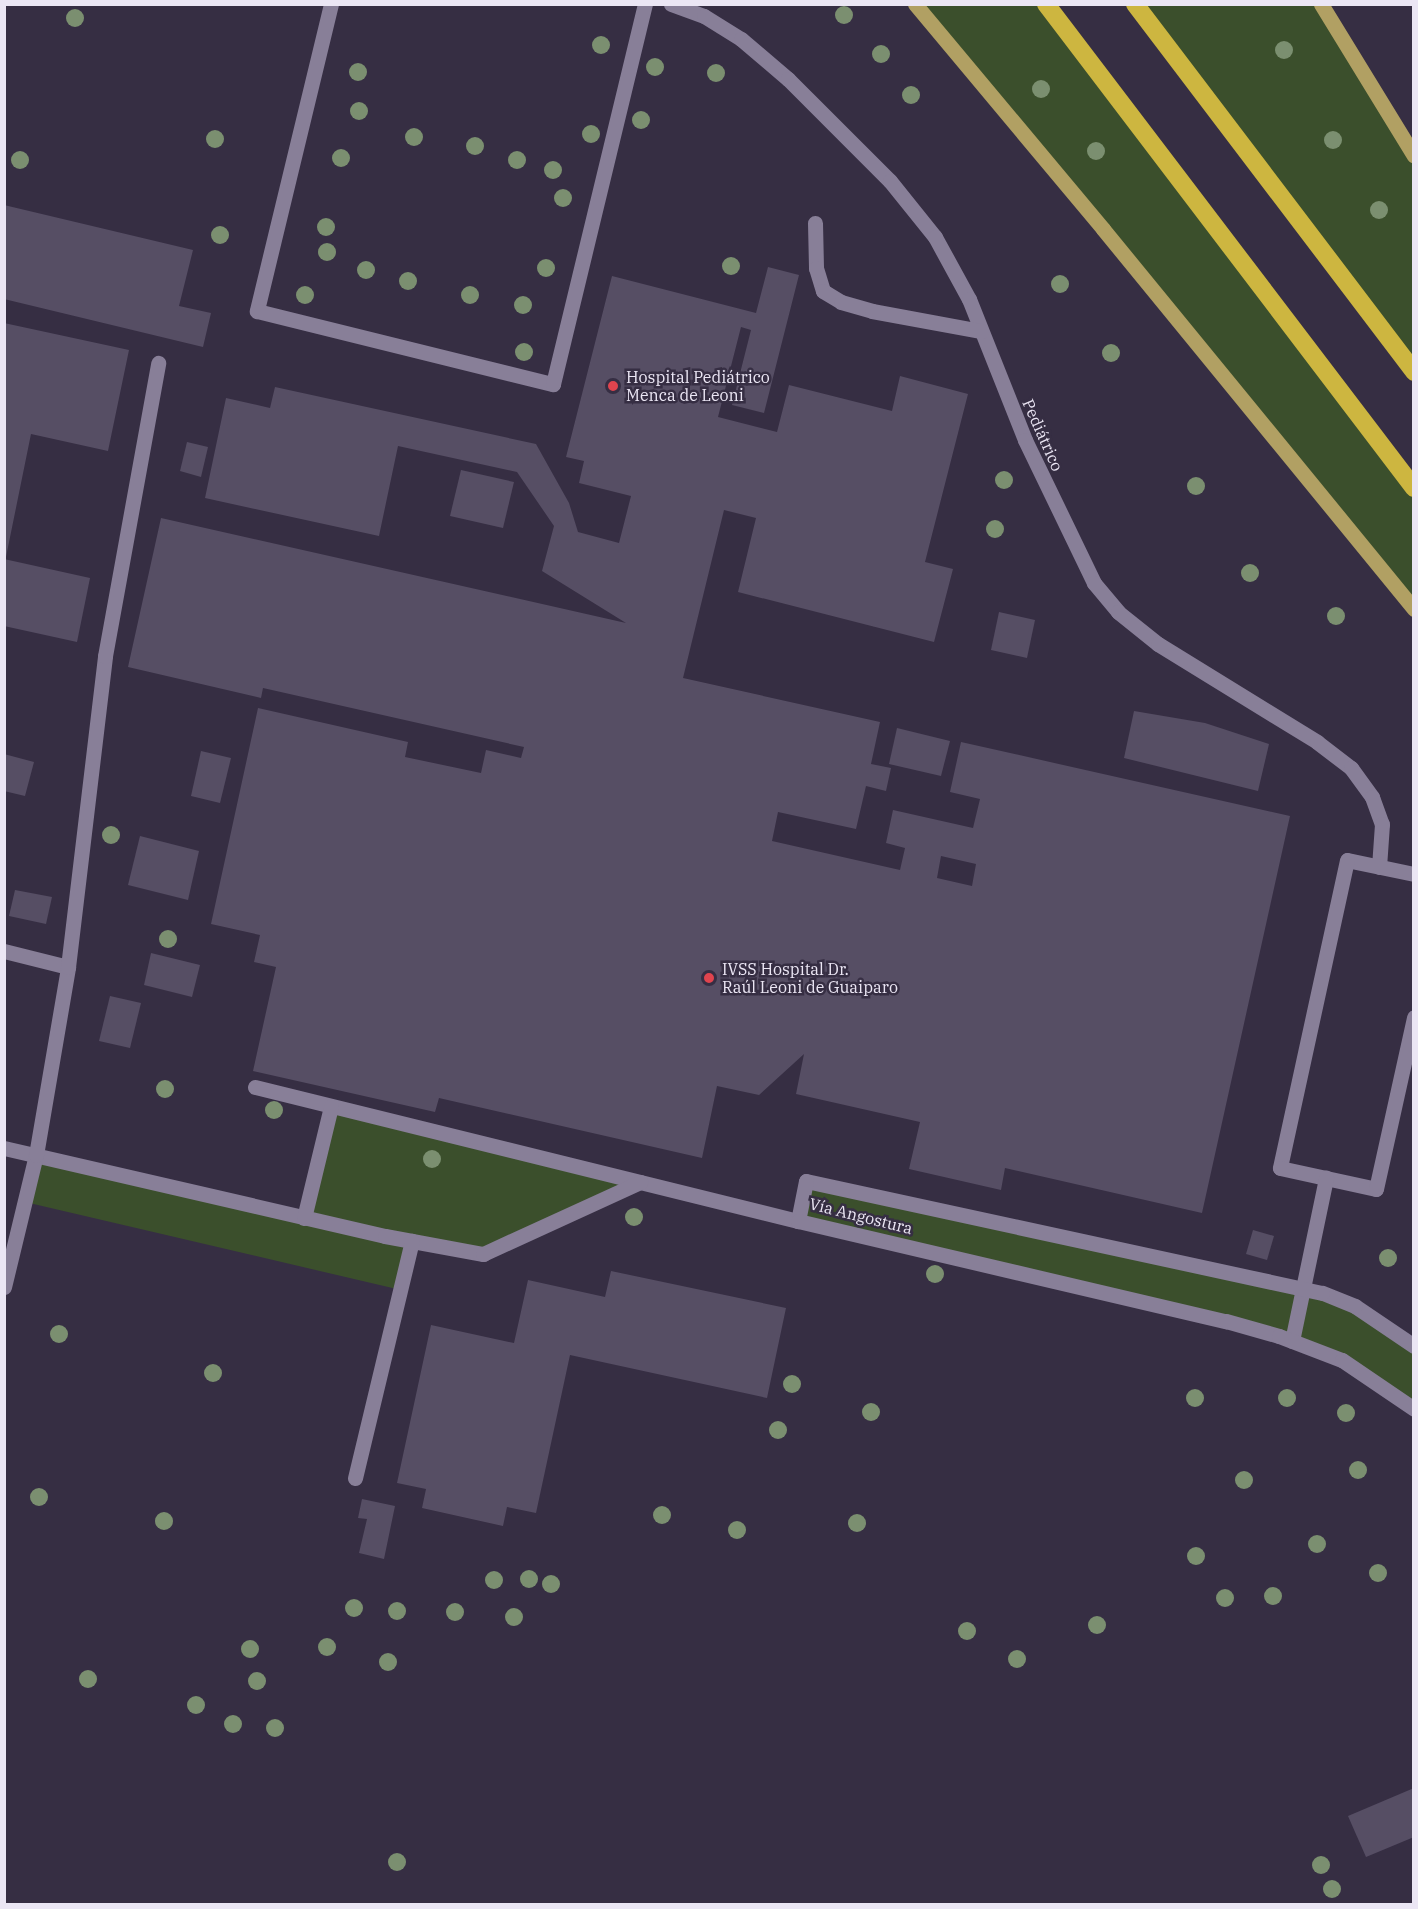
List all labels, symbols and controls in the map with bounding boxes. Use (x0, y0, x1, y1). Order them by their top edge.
place label: Hospital Pediátrico Menca de Leoni (626, 367, 770, 405)
marker: Hospital Pediátrico Menca de Leoni (604, 377, 622, 395)
street label: Pediátrico (1019, 396, 1067, 474)
place label: IVSS Hospital Dr. Raúl Leoni de Guaiparo (722, 959, 898, 997)
marker: IVSS Hospital Dr. Raúl Leoni de Guaiparo (700, 969, 718, 987)
street label: Vía Angostura (807, 1194, 915, 1238)

